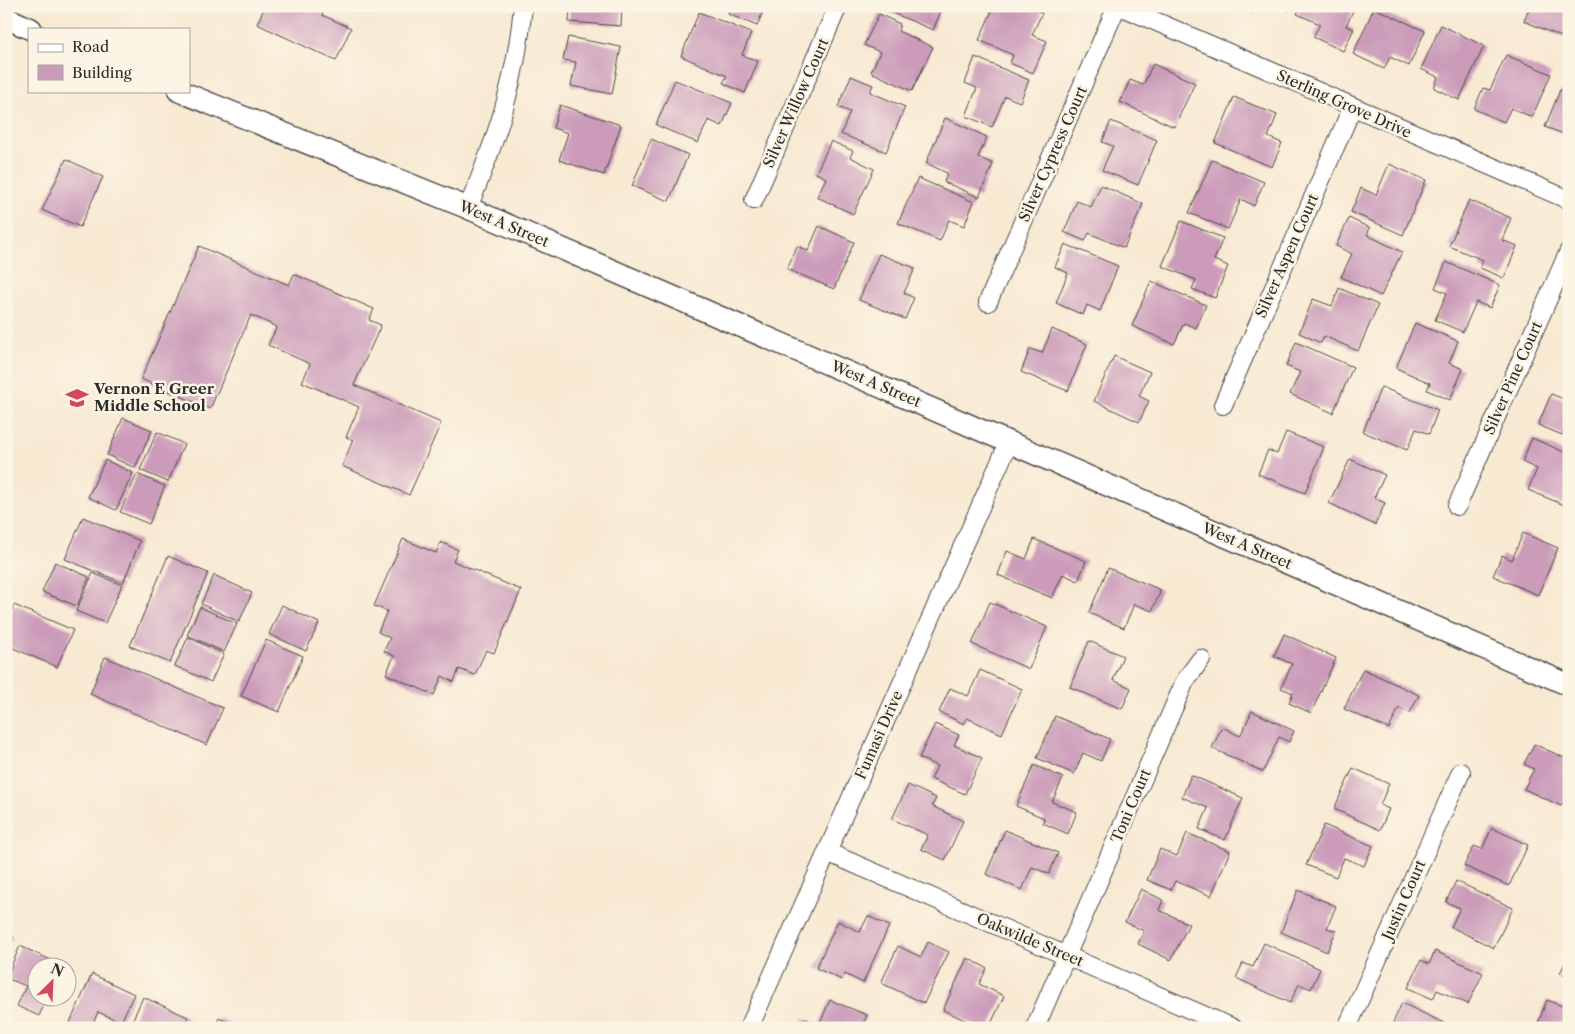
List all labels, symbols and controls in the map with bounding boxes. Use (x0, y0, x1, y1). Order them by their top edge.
legend (28, 28, 190, 92)
street label: Silver Willow Court (758, 35, 833, 170)
text: Road (72, 37, 109, 56)
text: Building (72, 63, 132, 82)
street label: Sterling Grove Drive (1274, 65, 1414, 142)
street label: Silver Cypress Court (1014, 82, 1091, 225)
street label: Silver Aspen Court (1251, 190, 1323, 321)
street label: West A Street (455, 196, 553, 251)
street label: Silver Pine Court (1479, 318, 1546, 437)
street label: West A Street (827, 356, 925, 411)
place label: Vernon E Greer Middle School (93, 379, 215, 415)
school or university icon: Vernon E Greer Middle School (64, 385, 90, 411)
street label: West A Street (1198, 518, 1296, 573)
street label: Fumasi Drive (851, 688, 907, 782)
street label: Toni Court (1106, 765, 1155, 846)
street label: Justin Court (1377, 856, 1430, 945)
street label: Oakwilde Street (974, 908, 1087, 971)
north arrow (28, 956, 78, 1006)
text: N (48, 959, 67, 981)

